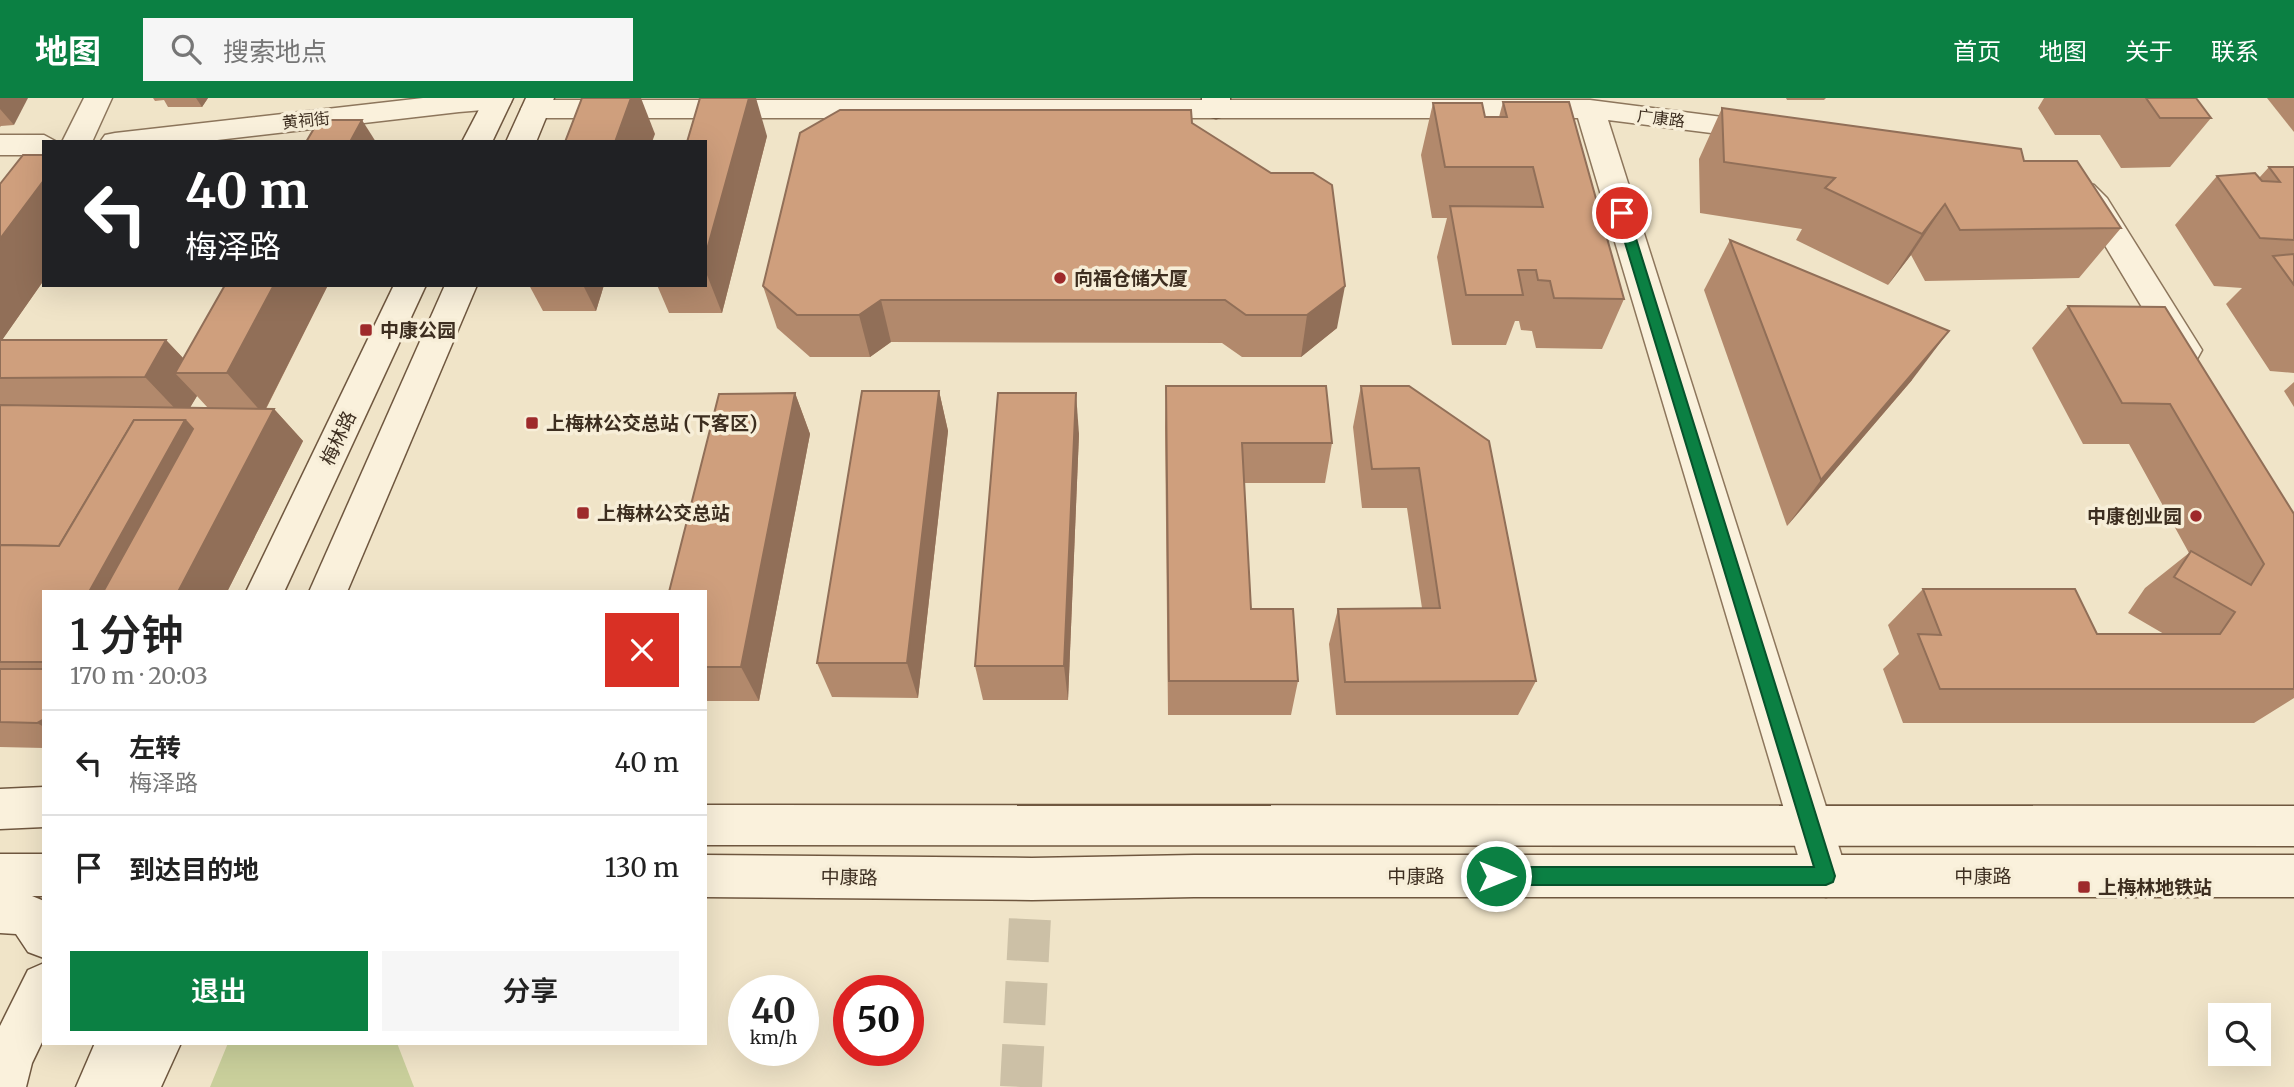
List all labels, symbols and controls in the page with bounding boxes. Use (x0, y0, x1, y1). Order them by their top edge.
search box (143, 18, 633, 81)
icon: search (167, 30, 205, 68)
text: 地图 (35, 31, 101, 72)
text: 搜索地点 (223, 35, 327, 68)
text: 首页 (1953, 36, 2001, 67)
text: 地图 (2039, 36, 2087, 67)
text: 关于 (2125, 36, 2173, 67)
text: 联系 (2211, 36, 2259, 67)
street label: 广康路 (1636, 105, 1686, 131)
street label: 黄祠街 (281, 108, 331, 132)
text: 40 m (185, 160, 309, 221)
icon: left (70, 168, 161, 259)
pin (1592, 183, 1652, 243)
icon: arrive (1603, 194, 1641, 232)
text: 梅泽路 (185, 227, 281, 267)
place label: 向福仓储大厦 (1074, 266, 1188, 290)
marker: 向福仓储大厦 (1052, 270, 1068, 286)
place label: 中康公园 (380, 318, 456, 342)
marker: 中康公园 (358, 322, 374, 338)
street label: 梅林路 (315, 407, 361, 469)
place label: 上梅林公交总站 (下客区) (546, 411, 757, 435)
marker: 上梅林公交总站 (下客区) (524, 415, 540, 431)
place label: 上梅林公交总站 (597, 501, 730, 525)
place label: 中康创业园 (2087, 504, 2182, 528)
marker: 上梅林公交总站 (575, 505, 591, 521)
marker: 中康创业园 (2188, 508, 2204, 524)
text: 1 分钟 (70, 609, 183, 661)
button: close (605, 613, 679, 687)
text: 170 m · 20:03 (70, 661, 208, 690)
text: 左转 (129, 731, 181, 764)
icon: left (70, 744, 108, 782)
text: 40 m (615, 746, 679, 779)
text: 梅泽路 (129, 768, 198, 797)
position arrow (1459, 839, 1533, 913)
icon: arrive (70, 849, 108, 887)
text: 130 m (605, 851, 679, 884)
text: 到达目的地 (129, 853, 259, 886)
street label: 中康路 (1387, 864, 1445, 888)
street label: 中康路 (1954, 864, 2012, 888)
street label: 中康路 (820, 865, 878, 889)
place label: 上梅林地铁站 (2098, 875, 2212, 899)
marker: 上梅林地铁站 (2076, 879, 2092, 895)
button: 退出 (70, 951, 368, 1031)
button: 分享 (382, 951, 679, 1031)
speed limit sign: 50 (833, 975, 924, 1066)
text: 40 (751, 989, 796, 1033)
map controls (2208, 1003, 2271, 1066)
button: search (2208, 1003, 2271, 1066)
text: km/h (750, 1026, 797, 1049)

